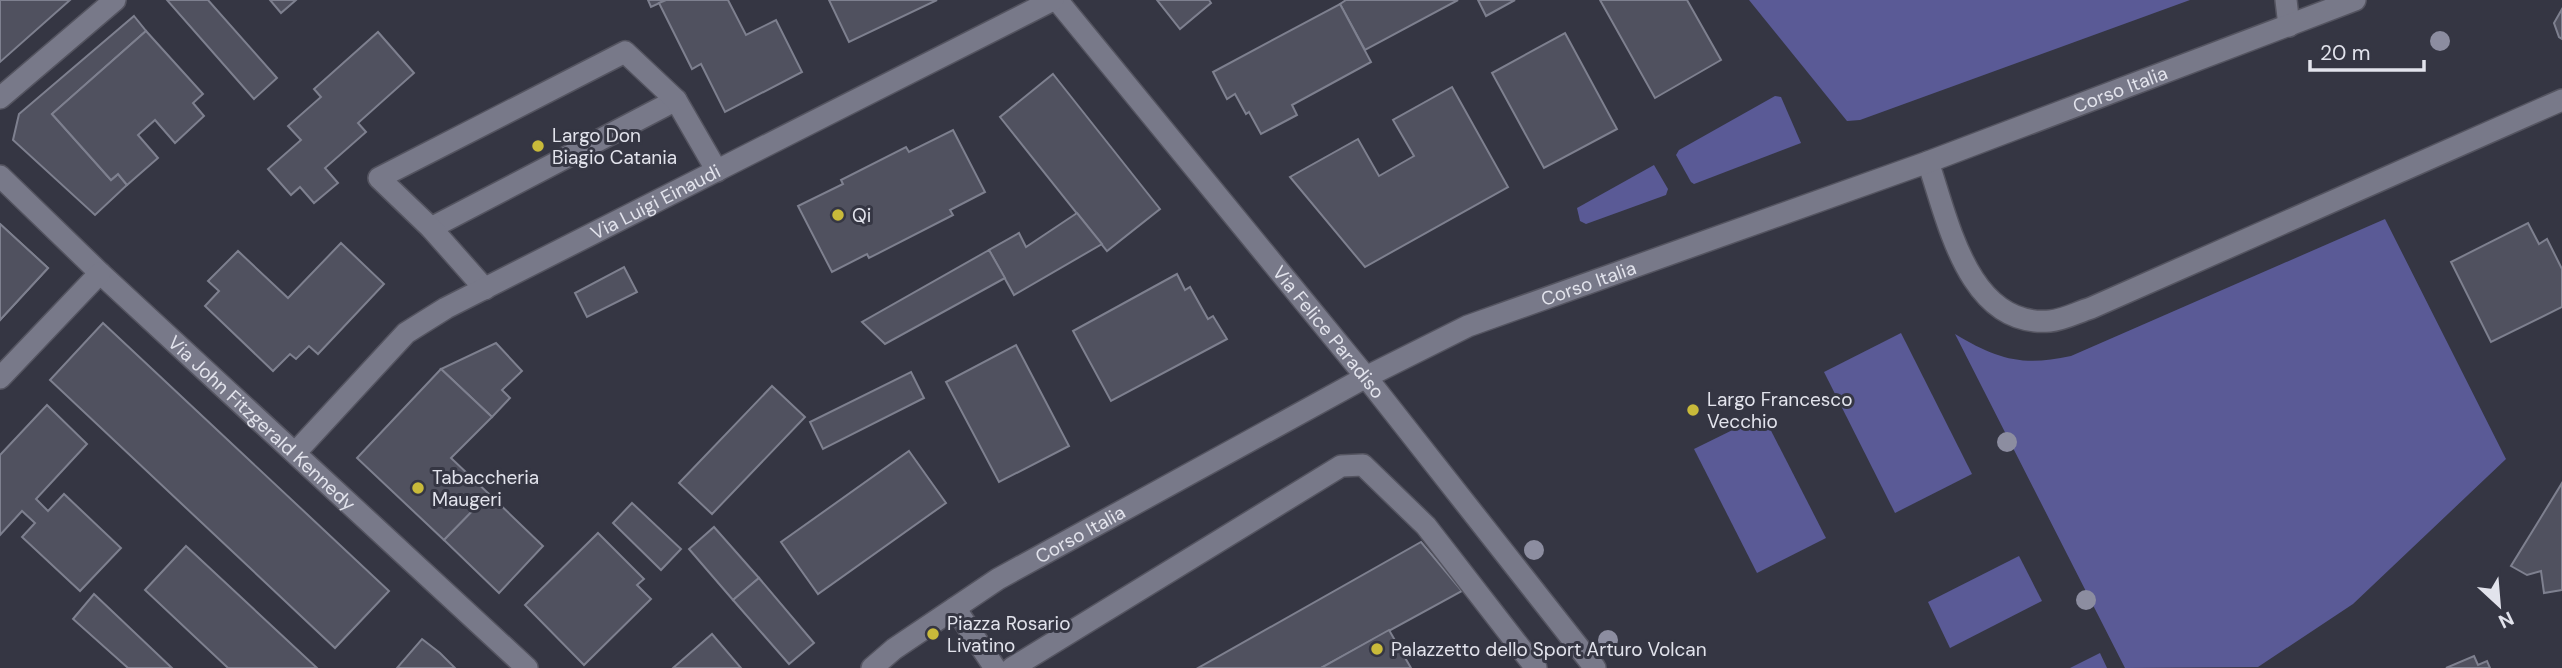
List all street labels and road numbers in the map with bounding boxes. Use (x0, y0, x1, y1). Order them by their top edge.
street label: Corso Italia (2069, 60, 2171, 118)
street label: Via Luigi Einaudi (586, 158, 724, 245)
street label: Corso Italia (1537, 255, 1639, 312)
street label: Via Felice Paradiso (1267, 260, 1391, 403)
street label: Via John Fitzgerald Kennedy (163, 330, 362, 516)
street label: Corso Italia (1031, 499, 1130, 569)

